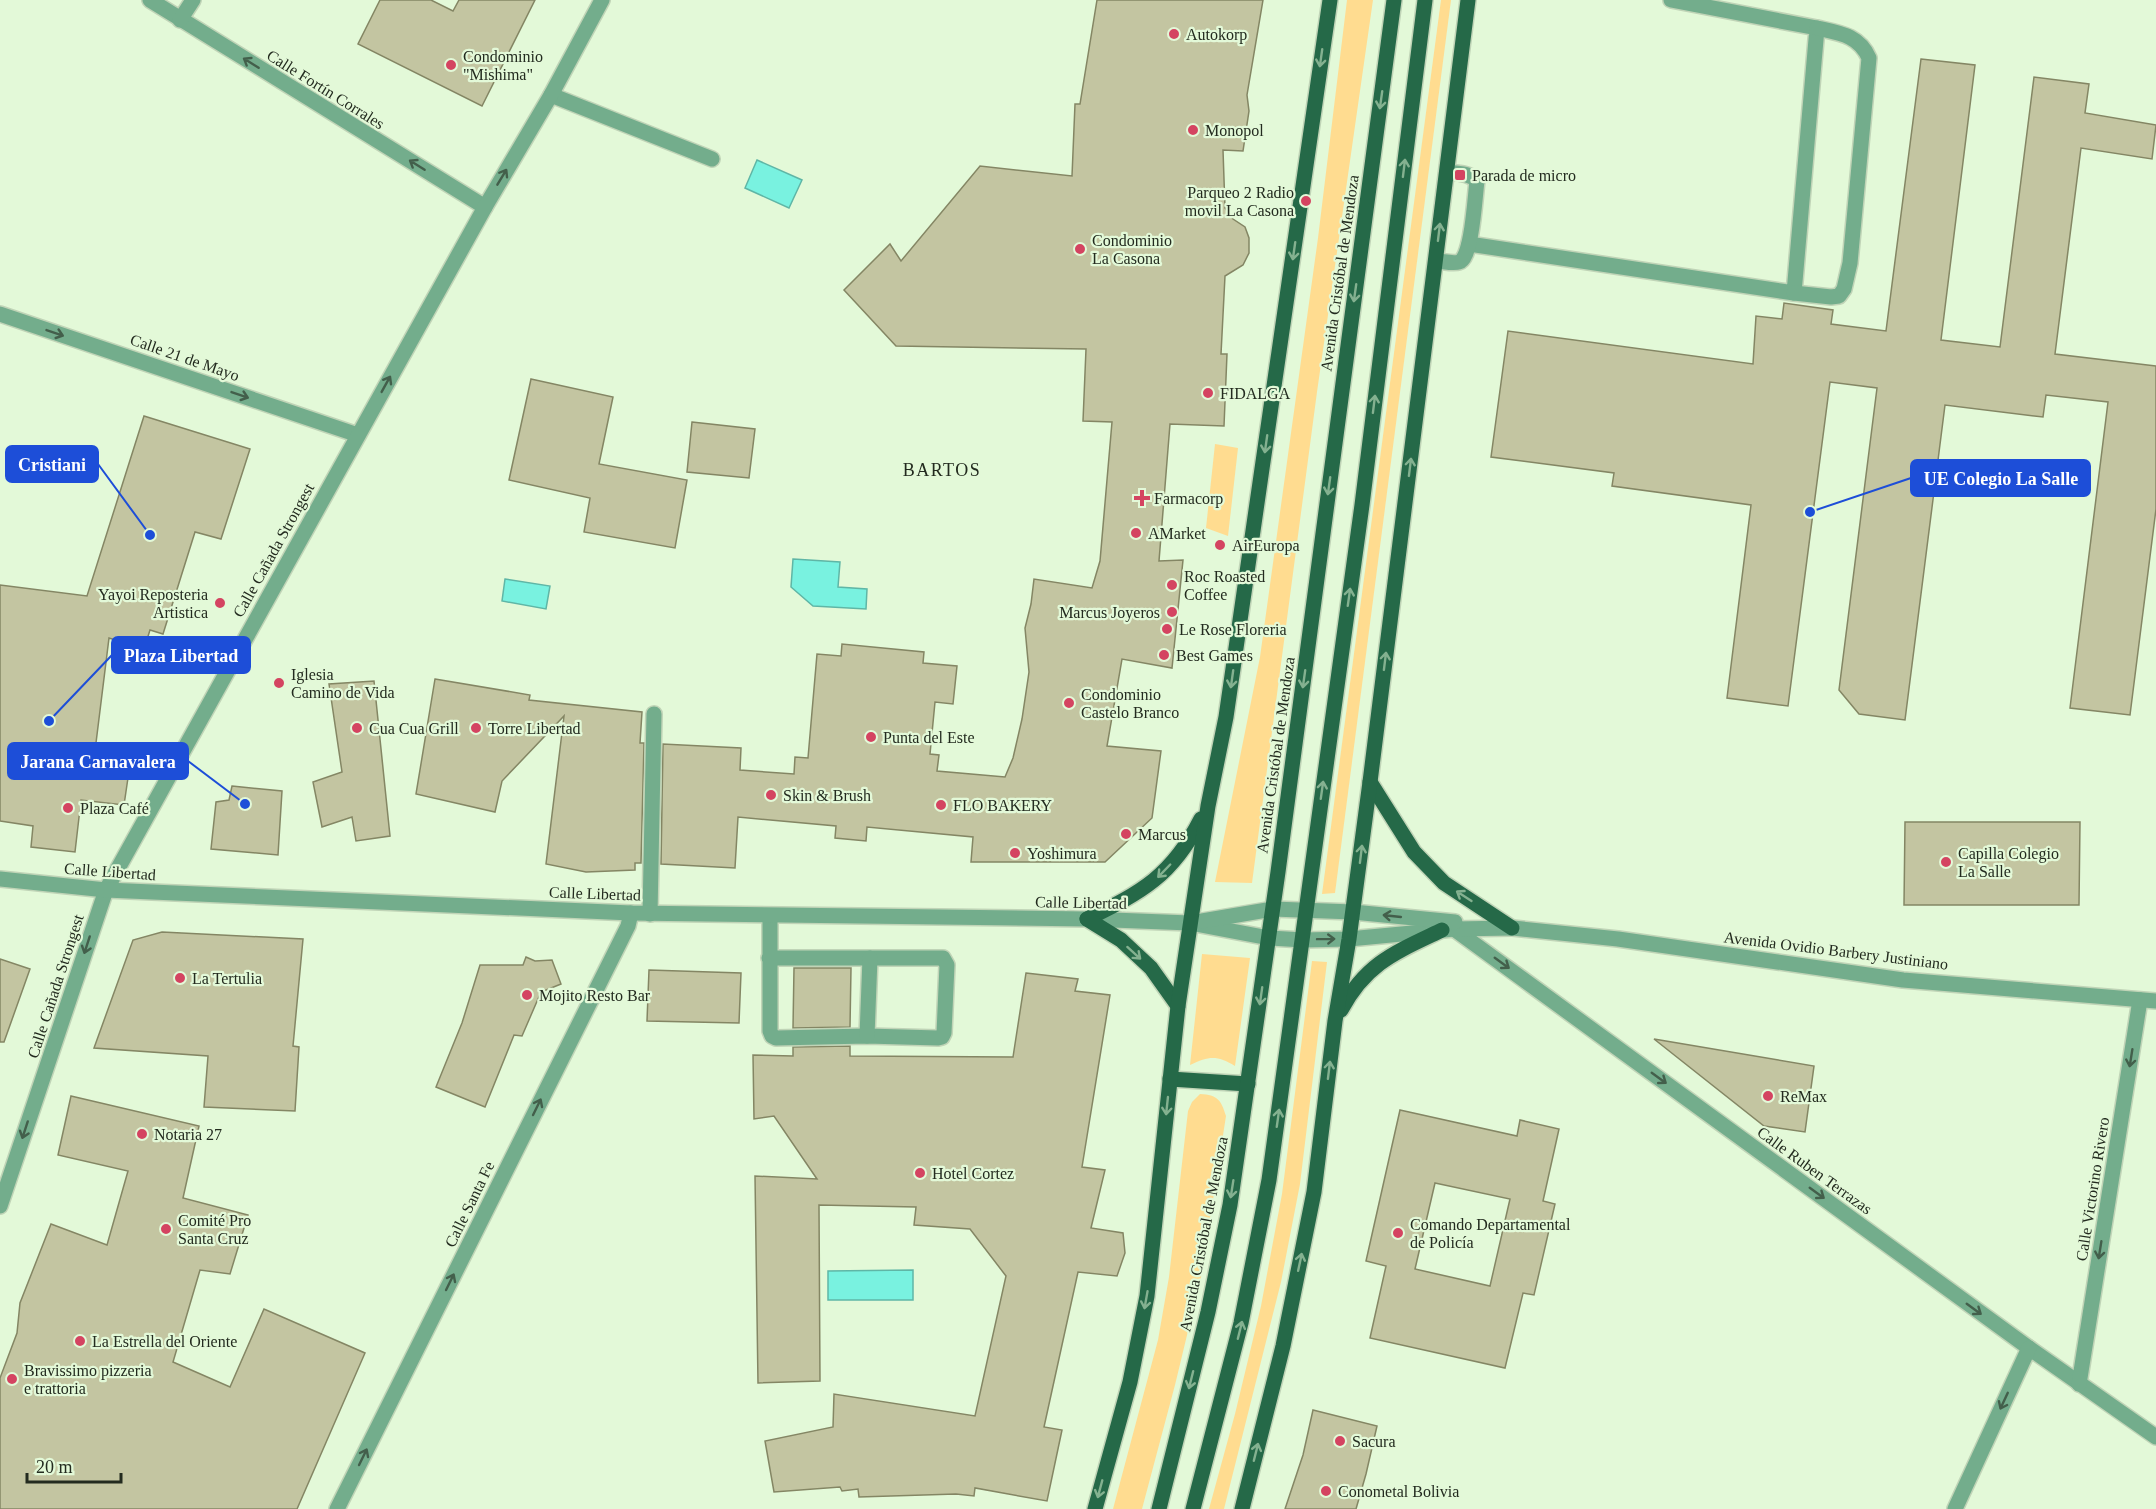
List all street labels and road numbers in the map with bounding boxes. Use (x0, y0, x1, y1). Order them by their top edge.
street label: Calle Fortín Corrales (264, 46, 388, 132)
street label: Avenida Cristóbal de Mendoza (1317, 174, 1362, 372)
street label: Calle 21 de Mayo (128, 331, 242, 385)
street label: Calle Cañada Strongest (230, 480, 318, 621)
street label: Avenida Cristóbal de Mendoza (1253, 656, 1298, 854)
street label: Calle Libertad (63, 860, 156, 883)
street label: Calle Libertad (549, 883, 641, 904)
street label: Calle Libertad (1035, 893, 1127, 912)
street label: Calle Cañada Strongest (24, 912, 88, 1061)
street label: Avenida Ovidio Barbery Justiniano (1723, 928, 1949, 974)
street label: Calle Victorino Rivero (2073, 1116, 2112, 1262)
street label: Calle Ruben Terrazas (1754, 1123, 1875, 1218)
street label: Avenida Cristóbal de Mendoza (1176, 1135, 1231, 1333)
street label: Calle Santa Fe (441, 1159, 498, 1250)

